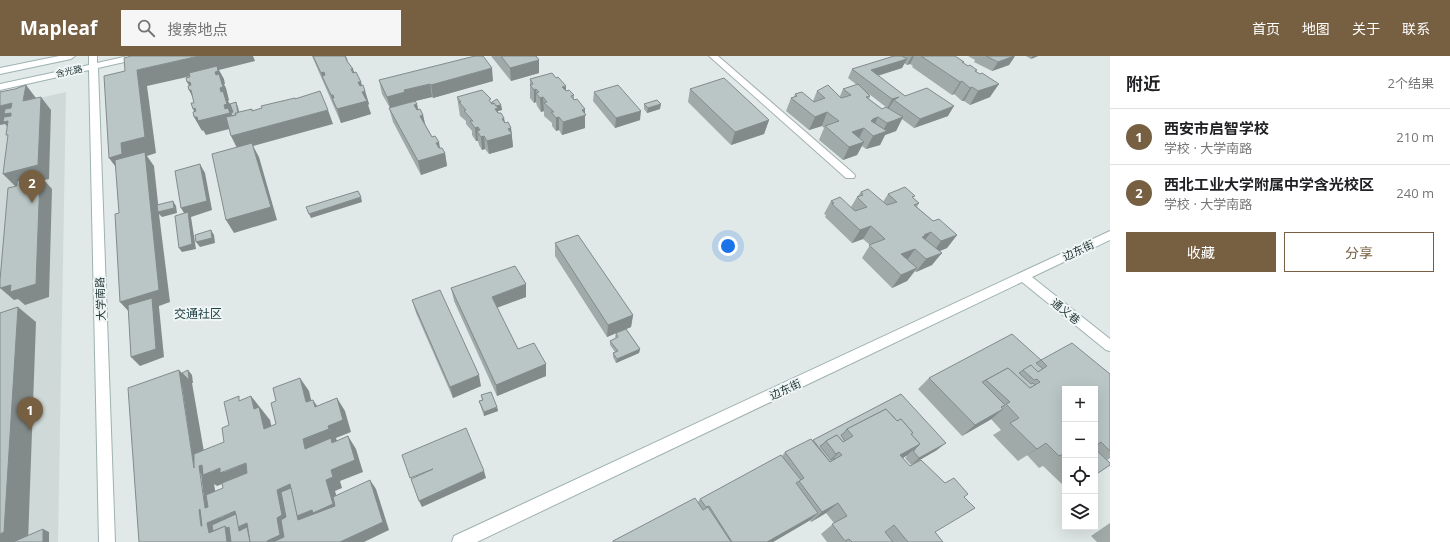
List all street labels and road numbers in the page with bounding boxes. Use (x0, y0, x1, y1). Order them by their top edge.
street label: 含光路 (54, 62, 84, 80)
street label: 边东街 (1060, 236, 1096, 264)
street label: 大学南路 (92, 277, 108, 321)
street label: 通义巷 (1048, 295, 1084, 327)
street label: 边东街 (767, 375, 803, 403)

